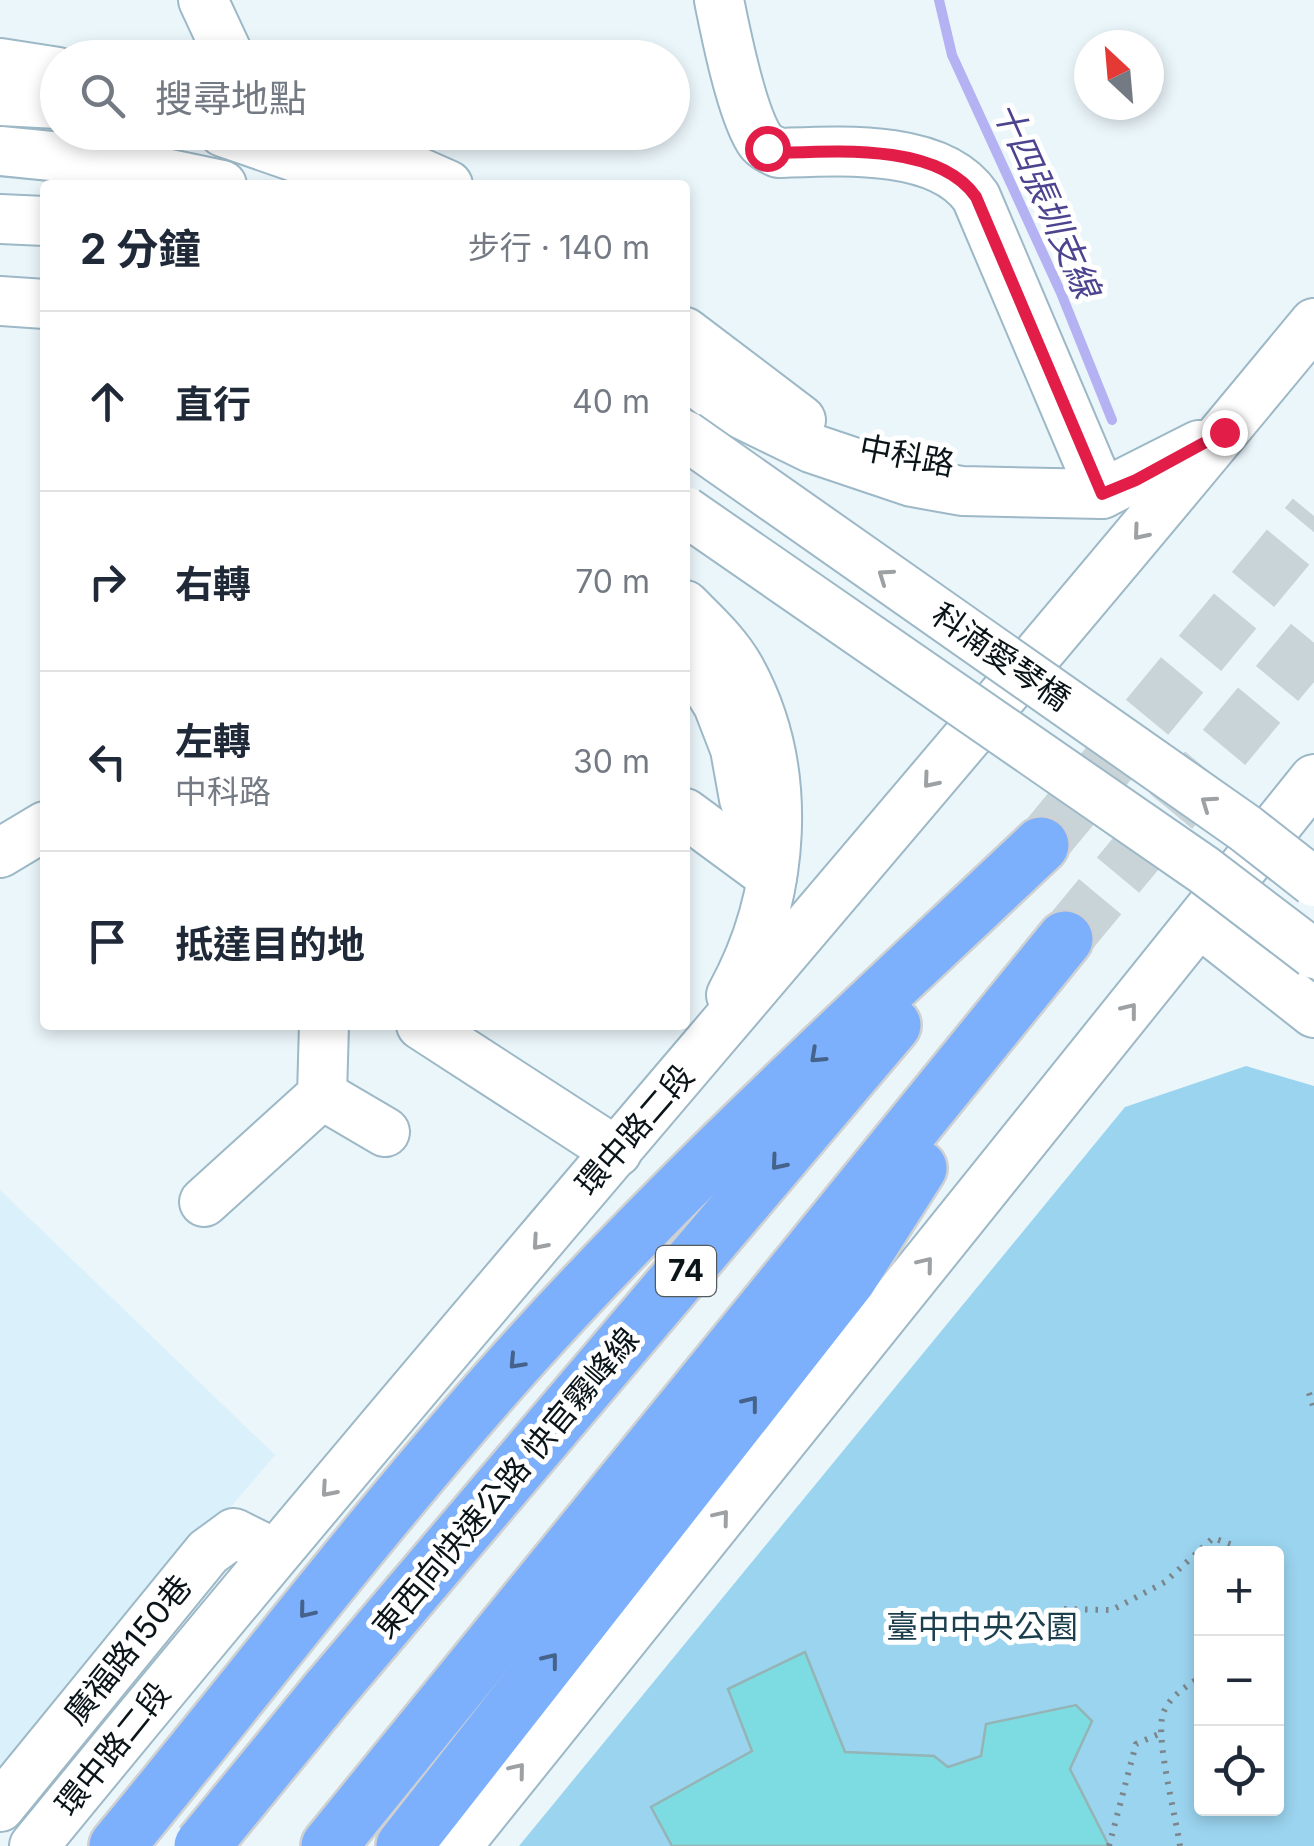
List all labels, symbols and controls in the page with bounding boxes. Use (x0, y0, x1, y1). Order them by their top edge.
north arrow (1074, 30, 1164, 120)
search box (40, 40, 690, 150)
icon: search (75, 68, 130, 123)
text: 搜尋地點 (155, 75, 307, 121)
water label: 十四張圳支線 (985, 95, 1110, 308)
route start (745, 126, 791, 172)
text: 2 分鐘 (80, 223, 200, 274)
text: 步行 · 140 m (468, 228, 650, 267)
icon: ahead (80, 374, 135, 429)
text: 直行 (175, 381, 251, 427)
text: 40 m (572, 382, 650, 421)
route end (1202, 410, 1248, 456)
street label: 中科路 (856, 427, 958, 484)
one-way arrow (1133, 521, 1151, 539)
icon: right (80, 554, 135, 609)
text: 右轉 (175, 561, 251, 607)
text: 70 m (575, 562, 650, 601)
one-way arrow (878, 570, 896, 588)
street label: 科湳愛琴橋 (925, 595, 1078, 718)
text: 左轉 (175, 718, 251, 764)
icon: left (80, 734, 135, 789)
text: 30 m (573, 742, 650, 781)
one-way arrow (924, 770, 942, 788)
text: 中科路 (175, 772, 271, 811)
one-way arrow (1201, 797, 1220, 815)
icon: arrive (80, 914, 135, 969)
text: 抵達目的地 (175, 921, 365, 967)
one-way arrow (1118, 1004, 1136, 1022)
one-way arrow (811, 1044, 829, 1062)
street label: 環中路二段 (567, 1056, 702, 1203)
one-way arrow (772, 1151, 790, 1170)
one-way arrow (533, 1231, 551, 1249)
road number: 74 (656, 1246, 716, 1296)
one-way arrow (914, 1257, 932, 1275)
street label: 東西向快速公路 快官霧峰線 (364, 1320, 647, 1646)
one-way arrow (510, 1351, 528, 1369)
one-way arrow (739, 1396, 756, 1414)
one-way arrow (321, 1478, 339, 1496)
one-way arrow (710, 1510, 728, 1528)
map controls (1194, 1546, 1284, 1816)
button: + (1194, 1546, 1284, 1636)
street label: 廣福路150巷 (56, 1567, 200, 1732)
one-way arrow (300, 1599, 318, 1617)
park label: 臺中中央公園 (886, 1607, 1078, 1646)
button: − (1194, 1636, 1284, 1726)
one-way arrow (540, 1653, 557, 1671)
street label: 環中路二段 (47, 1674, 178, 1823)
button: locate (1194, 1726, 1284, 1816)
one-way arrow (507, 1763, 524, 1781)

